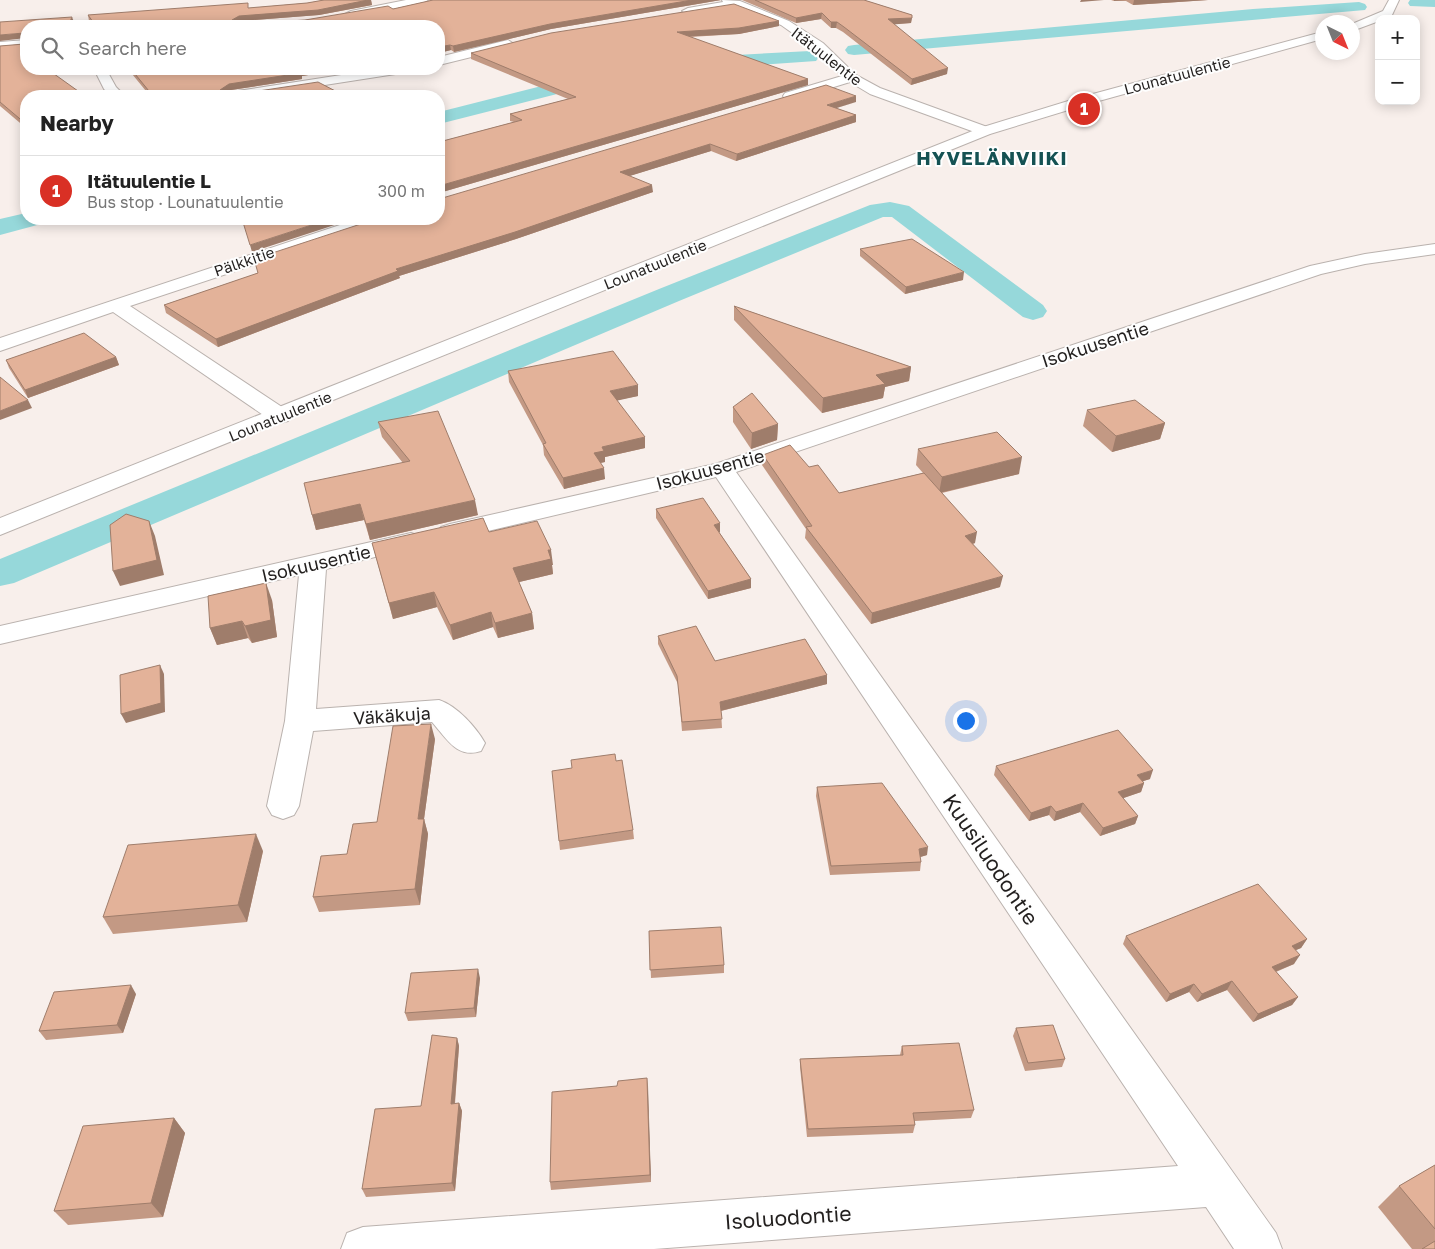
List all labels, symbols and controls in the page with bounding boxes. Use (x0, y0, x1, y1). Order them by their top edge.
north arrow (1315, 15, 1360, 60)
map controls (1375, 15, 1420, 105)
button: + (1375, 15, 1420, 60)
search box (20, 20, 445, 75)
street label: Itätuulentie (788, 23, 866, 89)
icon: search (38, 34, 66, 62)
text: Search here (78, 36, 187, 59)
street label: Lounatuulentie (1122, 52, 1232, 98)
button: − (1375, 60, 1420, 105)
pin: 1 (1068, 90, 1100, 128)
text: Nearby (40, 110, 114, 136)
district label: HYVELÄNVIIKI (916, 146, 1068, 169)
text: Itätuulentie L (87, 169, 211, 192)
text: 1 (52, 181, 60, 201)
text: 300 m (378, 181, 425, 201)
text: Bus stop · Lounatuulentie (87, 192, 284, 212)
street label: Lounatuulentie (601, 235, 709, 293)
street label: Pälkkitie (211, 242, 277, 280)
street label: Isokuusentie (1039, 316, 1151, 372)
street label: Lounatuulentie (226, 387, 334, 445)
street label: Isokuusentie (653, 444, 767, 494)
street label: Isokuusentie (259, 540, 373, 586)
street label: Väkäkuja (353, 701, 431, 729)
your location (953, 708, 979, 734)
street label: Kuusiluodontie (938, 788, 1044, 930)
street label: Isoluodontie (724, 1200, 852, 1234)

